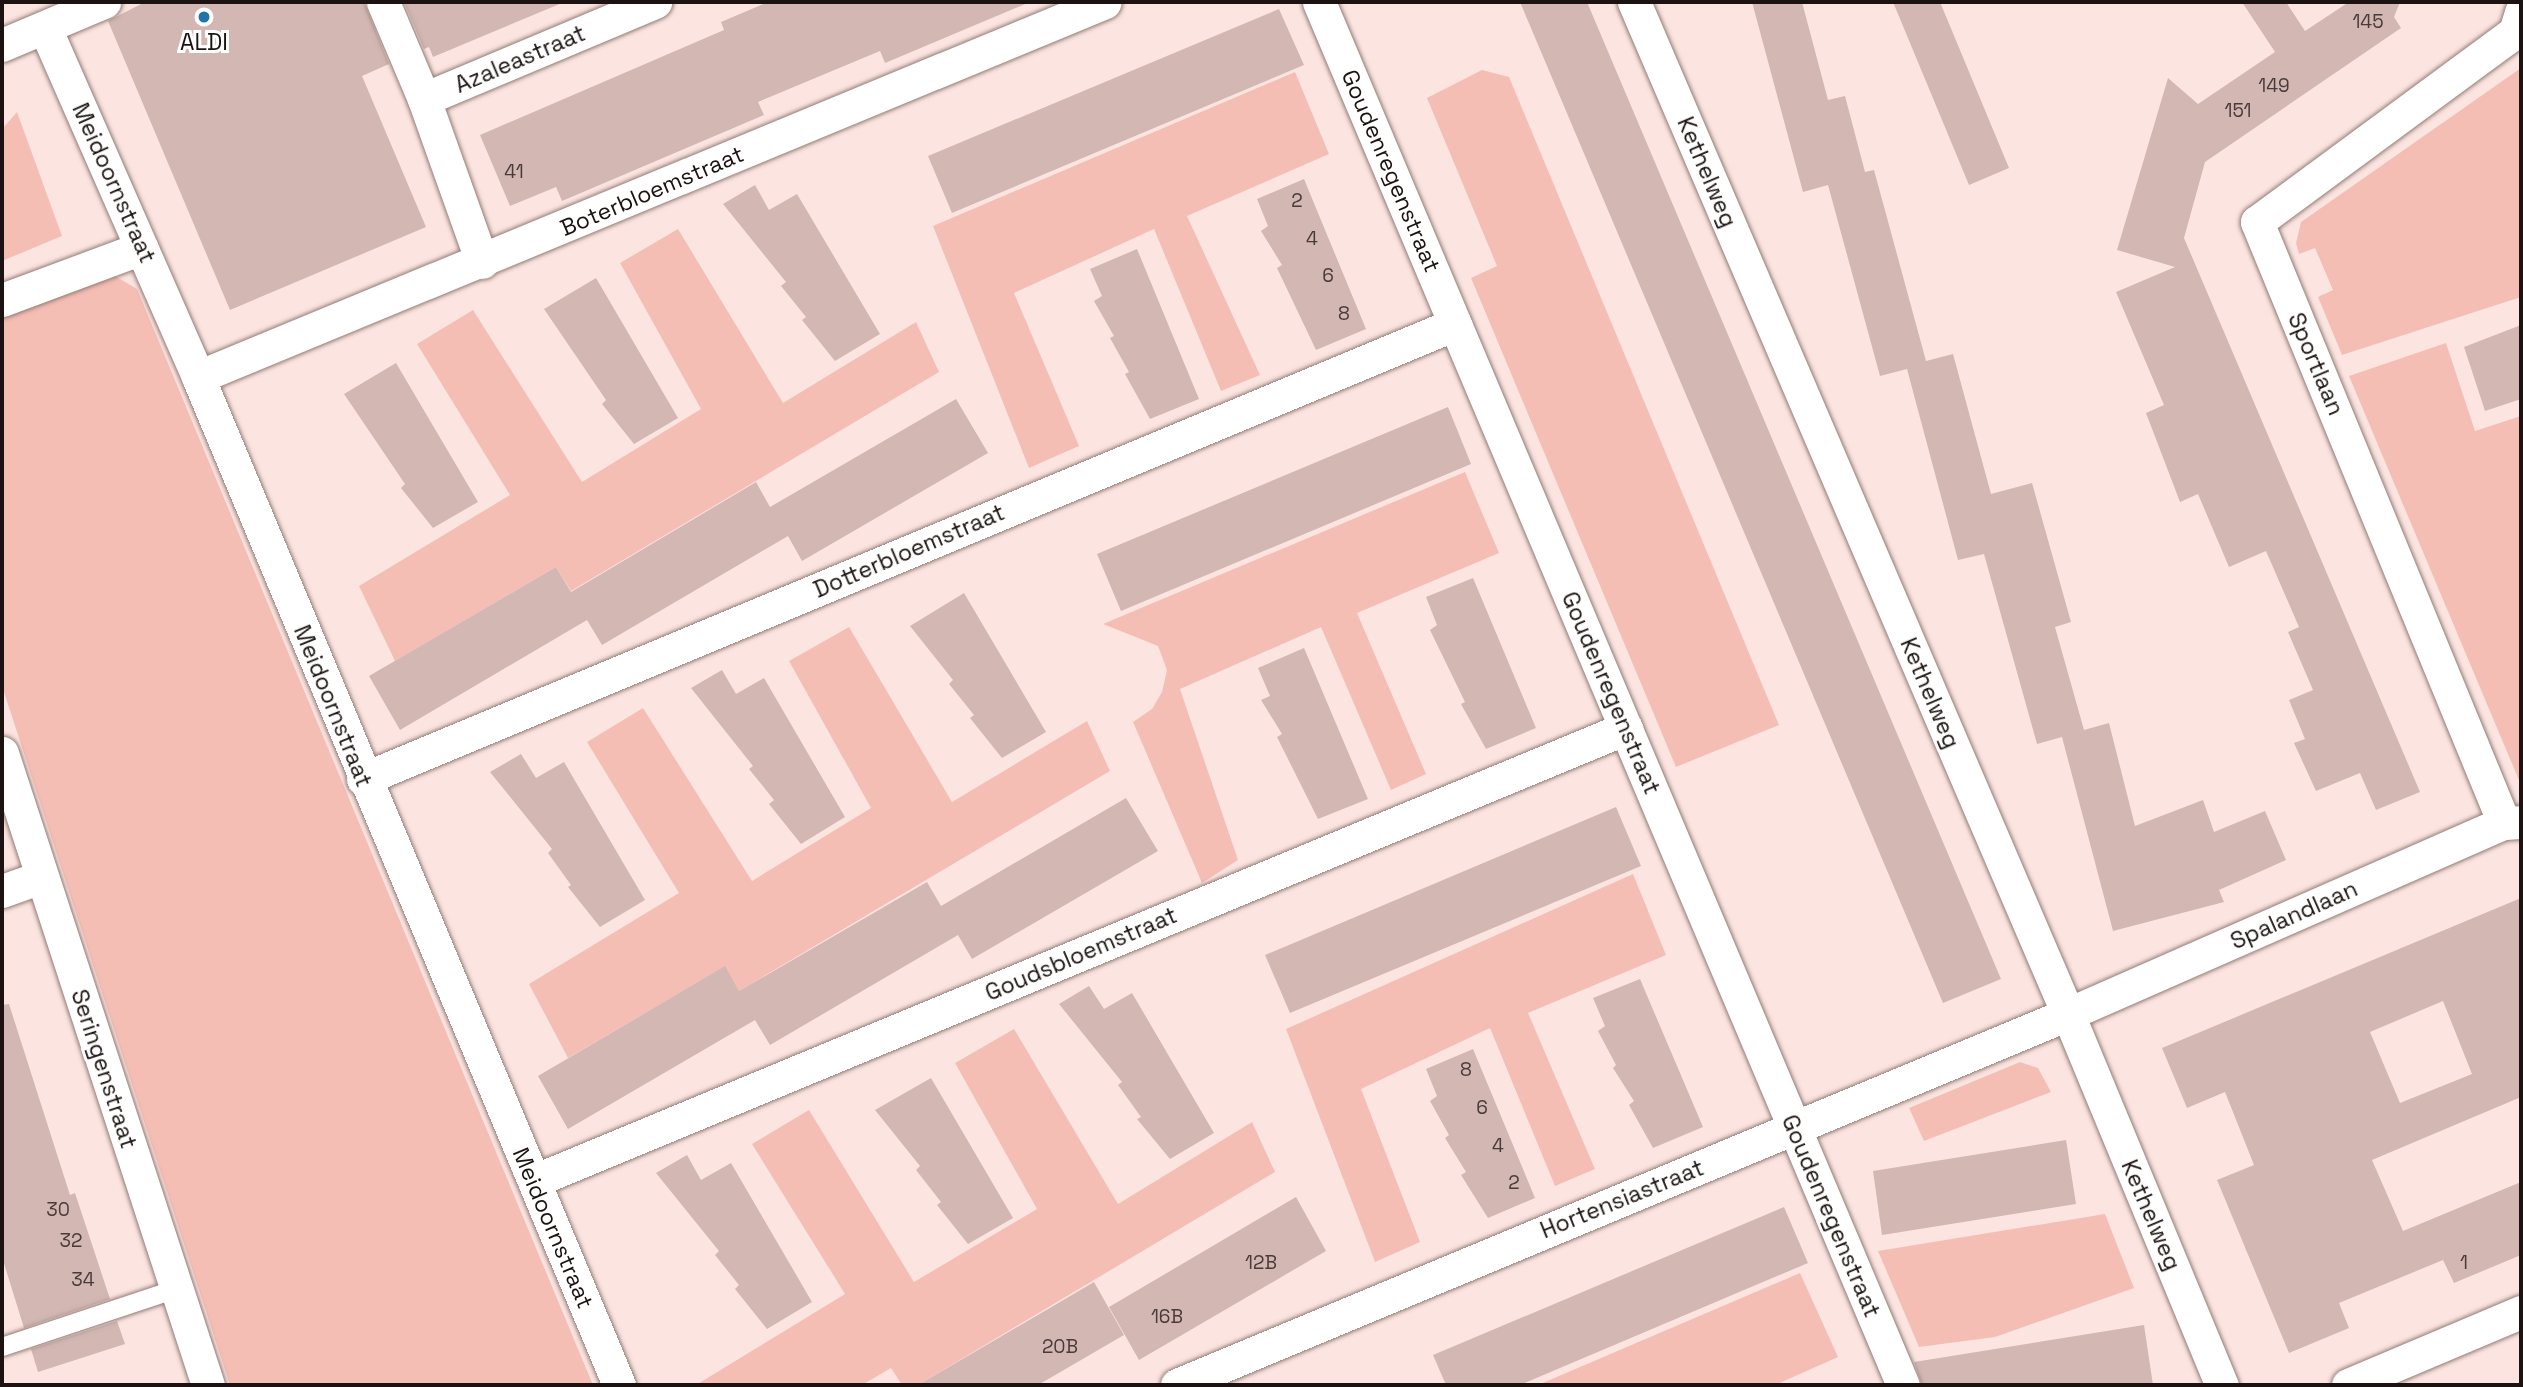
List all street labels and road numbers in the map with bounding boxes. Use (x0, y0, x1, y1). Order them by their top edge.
street label: Azaleastraat (451, 19, 589, 99)
street label: Goudenregenstraat (1336, 66, 1446, 276)
street label: Meidoornstraat (66, 99, 162, 267)
street label: Kethelweg (1671, 113, 1743, 231)
street label: Boterbloemstraat (556, 140, 748, 242)
street label: Sportlaan (2282, 309, 2350, 419)
street label: Dotterbloemstraat (809, 498, 1009, 604)
street label: Goudenregenstraat (1556, 588, 1666, 798)
street label: Meidoornstraat (288, 621, 378, 791)
street label: Kethelweg (1894, 634, 1966, 752)
street label: Spalandlaan (2226, 875, 2362, 955)
street label: Goudsbloemstraat (981, 901, 1181, 1007)
street label: Seringenstraat (65, 986, 143, 1152)
street label: Goudenregenstraat (1776, 1111, 1886, 1321)
street label: Meidoornstraat (507, 1143, 599, 1313)
street label: Hortensiastraat (1536, 1154, 1708, 1244)
street label: Kethelweg (2115, 1156, 2187, 1274)

